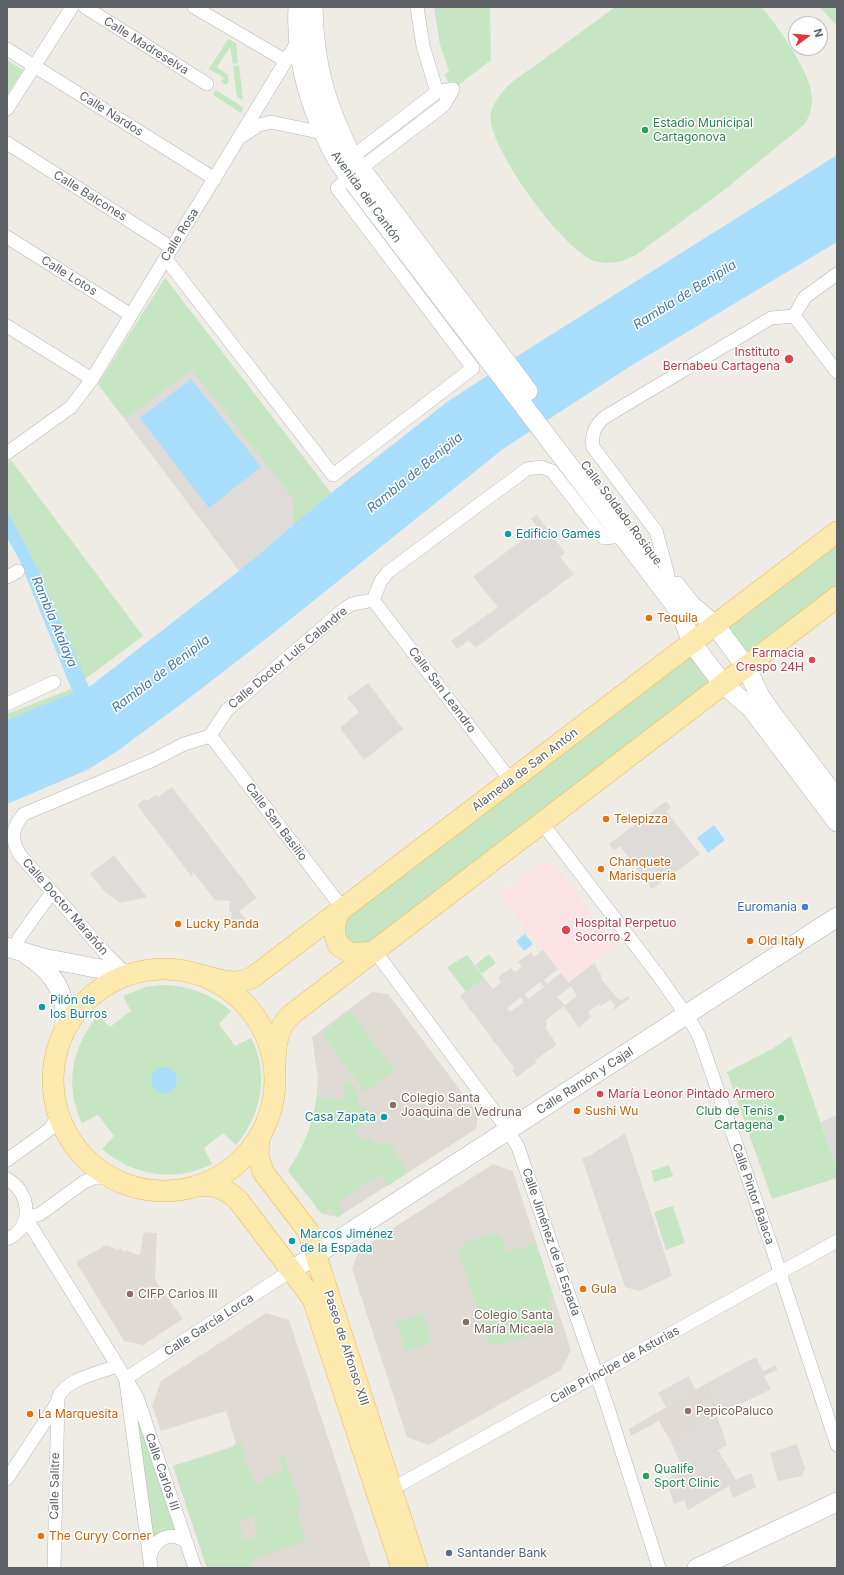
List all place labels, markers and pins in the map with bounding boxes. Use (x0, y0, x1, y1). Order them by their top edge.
place label: Estadio Municipal Cartagonova (653, 116, 753, 144)
marker: Estadio Municipal Cartagonova (640, 125, 650, 135)
place label: Instituto Bernabeu Cartagena (663, 345, 780, 373)
marker: Instituto Bernabeu Cartagena (783, 353, 795, 365)
place label: Edificio Games (516, 527, 601, 541)
marker: Edificio Games (503, 529, 513, 539)
place label: Tequila (657, 611, 698, 625)
marker: Tequila (644, 613, 654, 623)
place label: Farmacia Crespo 24H (736, 646, 804, 674)
marker: Farmacia Crespo 24H (807, 655, 817, 665)
place label: Telepizza (614, 812, 668, 826)
marker: Telepizza (601, 814, 611, 824)
place label: Chanquete Marisquería (609, 855, 676, 883)
marker: Chanquete Marisquería (596, 864, 606, 874)
place label: Euromania (737, 900, 797, 914)
marker: Euromania (800, 902, 810, 912)
place label: Hospital Perpetuo Socorro 2 (575, 916, 677, 944)
place label: Lucky Panda (186, 917, 259, 931)
marker: Lucky Panda (173, 919, 183, 929)
marker: Hospital Perpetuo Socorro 2 (560, 924, 572, 936)
place label: Old Italy (758, 934, 805, 948)
marker: Old Italy (745, 936, 755, 946)
place label: Pilón de los Burros (50, 993, 107, 1021)
marker: Pilón de los Burros (37, 1002, 47, 1012)
place label: María Leonor Pintado Armero (608, 1087, 775, 1101)
marker: María Leonor Pintado Armero (595, 1089, 605, 1099)
place label: Colegio Santa Joaquina de Vedruna (401, 1091, 522, 1119)
marker: Colegio Santa Joaquina de Vedruna (388, 1100, 398, 1110)
place label: Sushi Wu (585, 1104, 638, 1118)
place label: Club de Tenis Cartagena (696, 1104, 773, 1132)
marker: Sushi Wu (572, 1106, 582, 1116)
place label: Casa Zapata (305, 1110, 376, 1124)
marker: Casa Zapata (379, 1112, 389, 1122)
marker: Club de Tenis Cartagena (776, 1113, 786, 1123)
place label: Marcos Jiménez de la Espada (300, 1227, 393, 1255)
marker: Marcos Jiménez de la Espada (287, 1236, 297, 1246)
place label: Gula (591, 1282, 617, 1296)
marker: Gula (578, 1284, 588, 1294)
place label: CIFP Carlos III (138, 1287, 218, 1301)
marker: CIFP Carlos III (125, 1289, 135, 1299)
place label: Colegio Santa María Micaela (474, 1308, 553, 1336)
marker: Colegio Santa María Micaela (461, 1317, 471, 1327)
place label: PepicoPaluco (696, 1404, 773, 1418)
marker: PepicoPaluco (683, 1406, 693, 1416)
place label: La Marquesita (38, 1407, 118, 1421)
marker: La Marquesita (25, 1409, 35, 1419)
place label: Qualife Sport Clinic (654, 1462, 720, 1490)
marker: Qualife Sport Clinic (641, 1471, 651, 1481)
place label: The Curyy Corner (49, 1529, 151, 1543)
marker: The Curyy Corner (36, 1531, 46, 1541)
place label: Santander Bank (457, 1546, 547, 1560)
marker: Santander Bank (444, 1548, 454, 1558)

